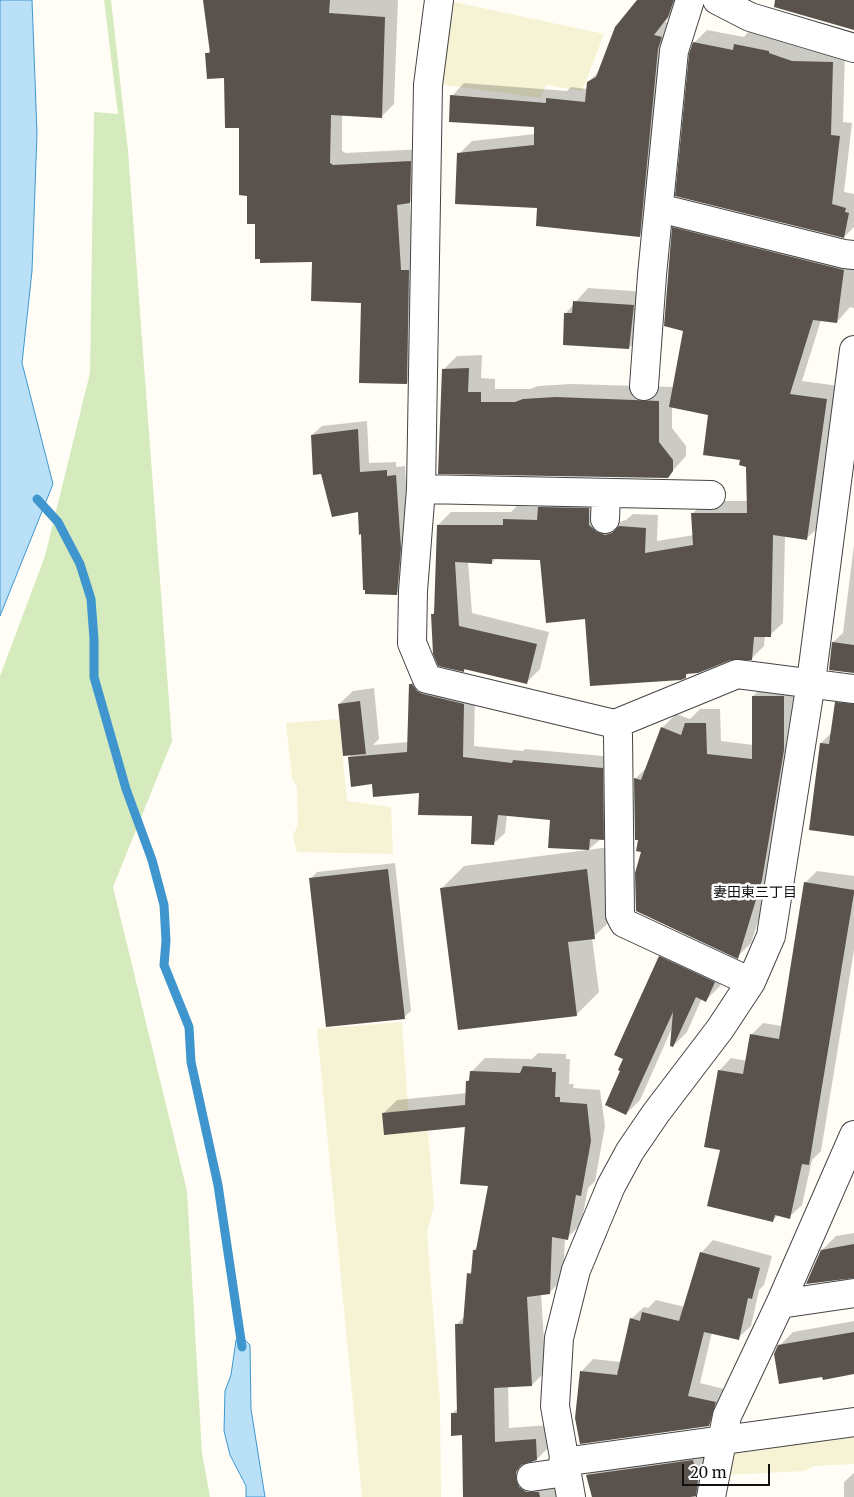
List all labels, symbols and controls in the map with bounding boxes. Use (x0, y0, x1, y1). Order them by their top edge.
district label: 妻田東三丁目 (713, 885, 797, 901)
scale bar (684, 1454, 772, 1486)
text: 20 m (690, 1463, 727, 1482)

